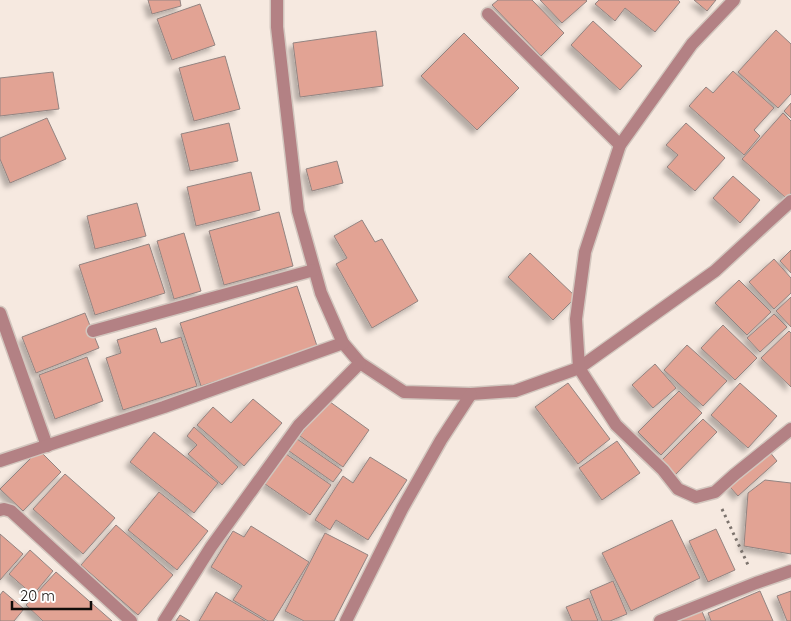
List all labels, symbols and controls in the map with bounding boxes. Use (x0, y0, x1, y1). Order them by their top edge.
scale bar (12, 578, 91, 610)
text: 20 m (20, 586, 55, 605)

